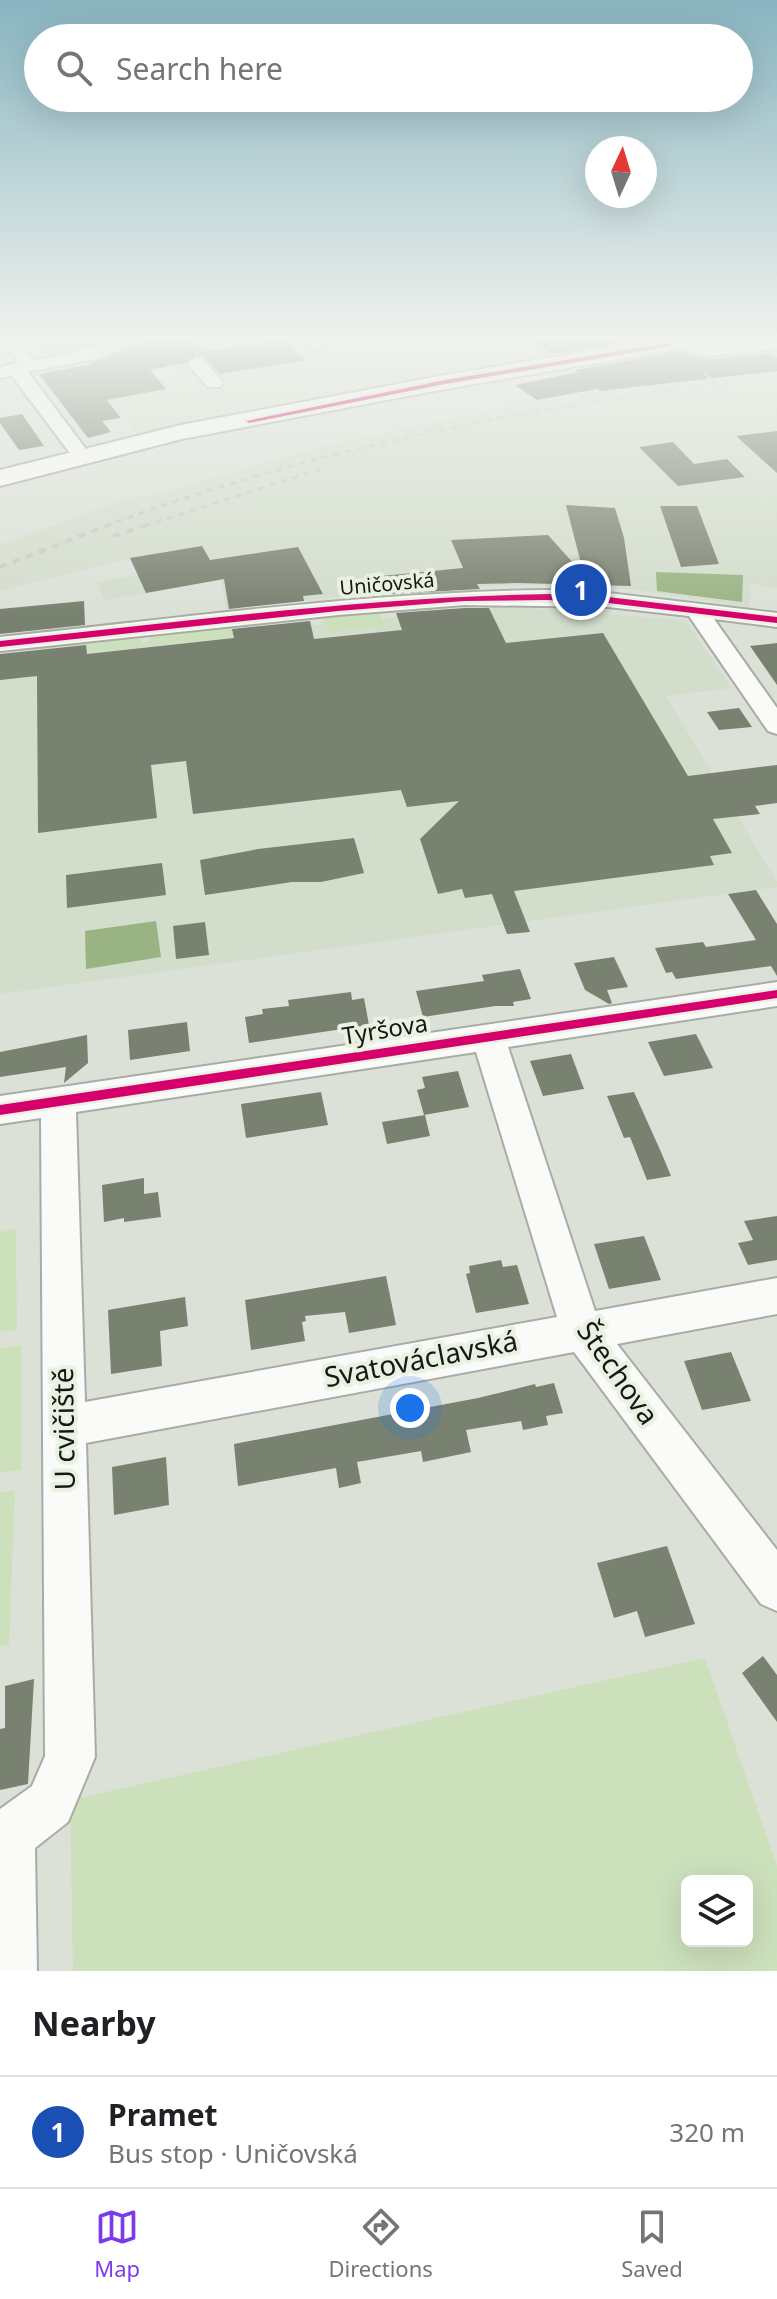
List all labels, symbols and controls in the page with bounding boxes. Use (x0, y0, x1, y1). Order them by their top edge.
search box (24, 24, 753, 112)
icon: search (52, 46, 96, 90)
text: Search here (116, 48, 283, 89)
north arrow (585, 136, 657, 208)
pin: 1 (555, 560, 607, 620)
street label: Uničovská (338, 566, 435, 601)
street label: Tyršova (340, 1005, 430, 1052)
street label: Štechova (569, 1313, 668, 1432)
street label: Svatováclavská (321, 1321, 521, 1395)
street label: U cvičiště (43, 1367, 83, 1491)
your location (390, 1388, 430, 1428)
map controls (681, 1875, 753, 1947)
button: layers (681, 1875, 753, 1947)
text: Nearby (32, 2000, 156, 2046)
text: Pramet (108, 2094, 218, 2135)
text: 1 (51, 2114, 65, 2150)
text: 320 m (669, 2114, 745, 2150)
text: Bus stop · Uničovská (108, 2135, 358, 2171)
tab: Map (94, 2205, 140, 2283)
tab: Directions (328, 2205, 433, 2283)
tab: Saved (621, 2205, 683, 2283)

